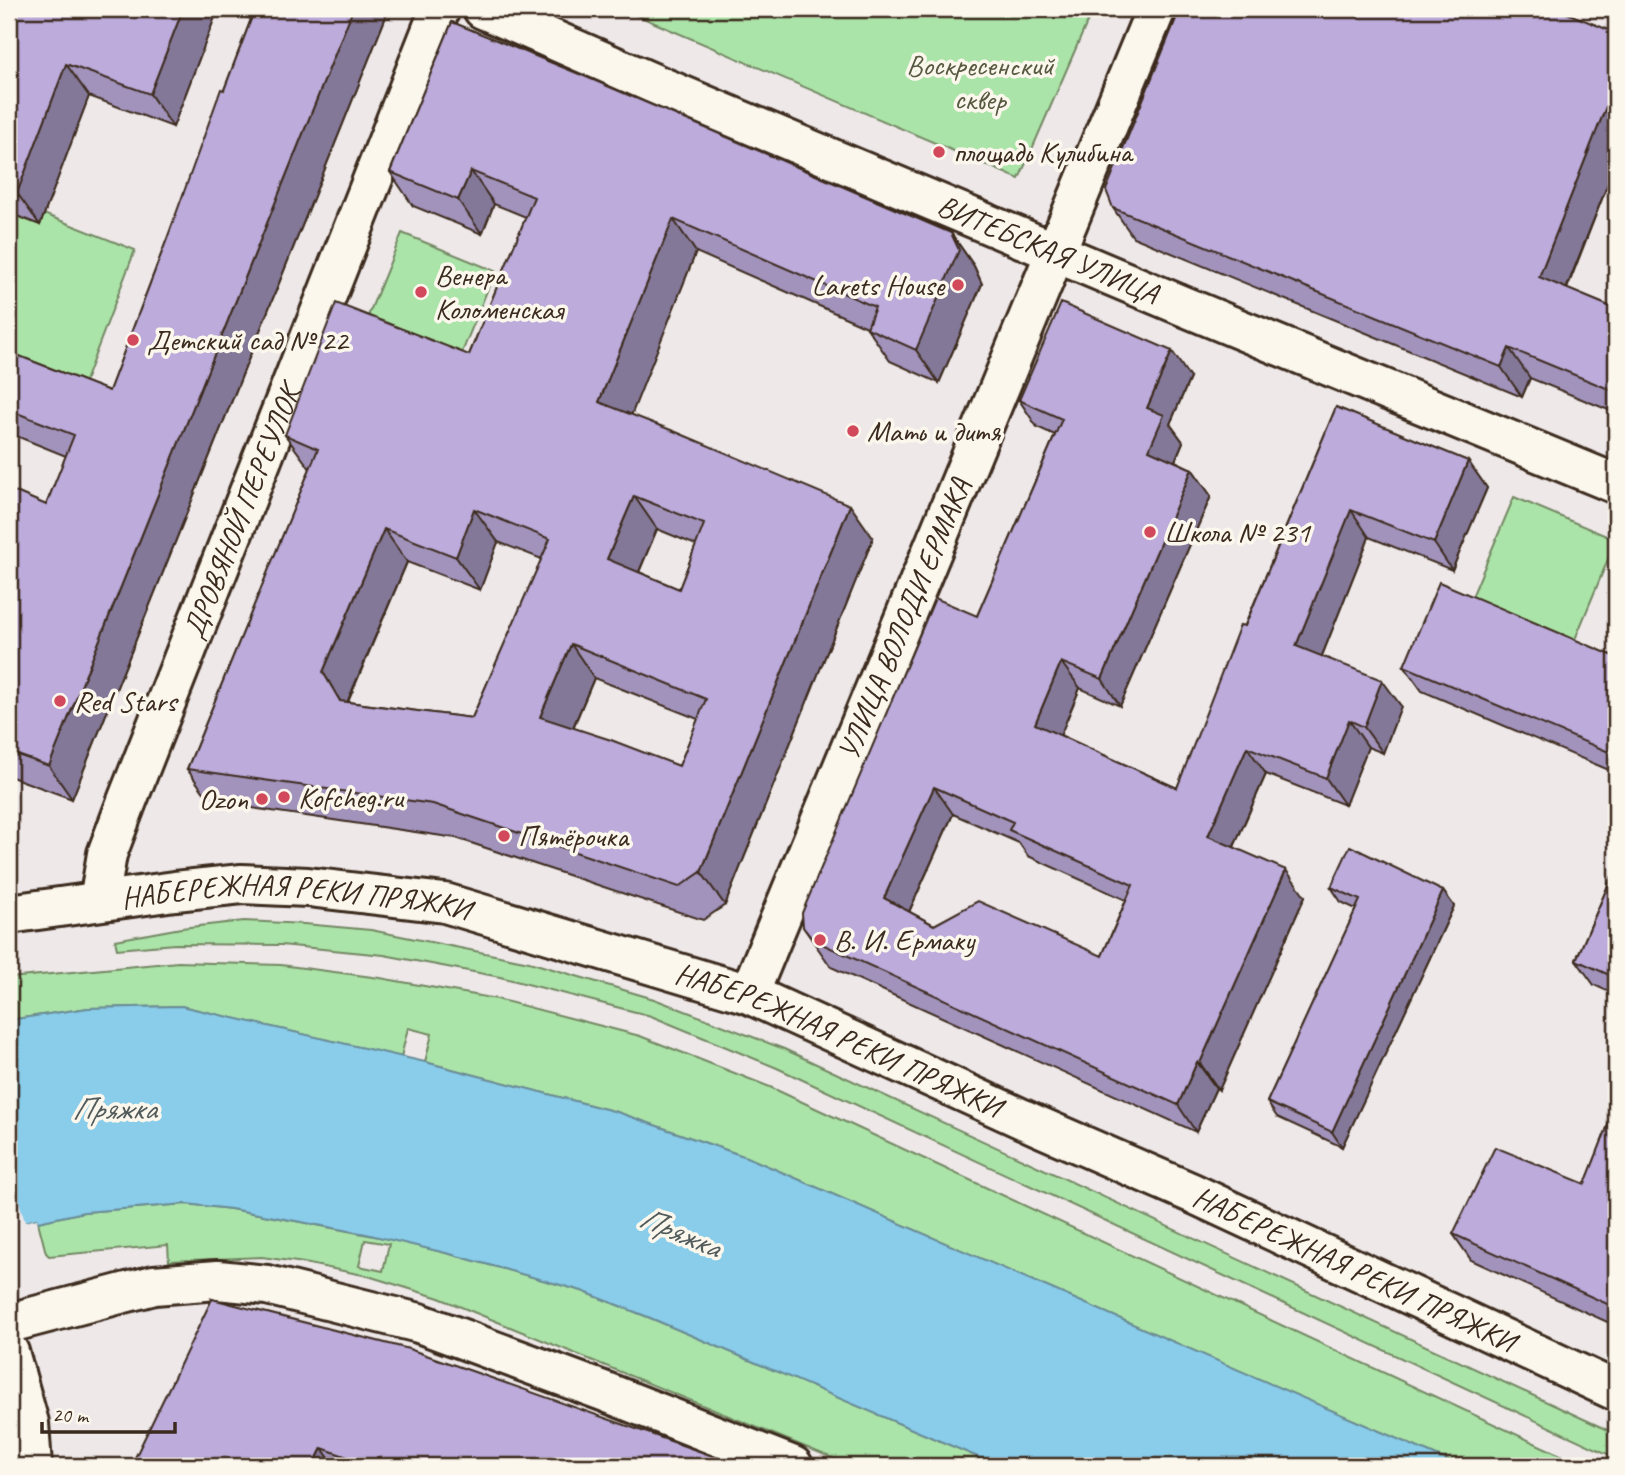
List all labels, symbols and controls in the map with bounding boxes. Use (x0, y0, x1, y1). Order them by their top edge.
park label: Воскресенский сквер (906, 46, 1055, 118)
place label: площадь Кулибина (953, 133, 1134, 171)
marker: площадь Кулибина (931, 144, 947, 160)
street label: ВИТЕБСКАЯ УЛИЦА (932, 186, 1166, 313)
place label: Венера Коломенская (435, 256, 566, 328)
place label: Larets House (812, 266, 946, 304)
marker: Larets House (950, 277, 966, 293)
marker: Венера Коломенская (413, 284, 429, 300)
place label: Детский сад № 22 (147, 321, 350, 359)
marker: Детский сад № 22 (125, 332, 141, 348)
street label: ДРОВЯНОЙ ПЕРЕУЛОК (174, 374, 311, 644)
place label: Мать и дитя (867, 412, 1001, 450)
marker: Мать и дитя (845, 423, 861, 439)
street label: УЛИЦА ВОЛОДИ ЕРМАКА (829, 472, 979, 765)
place label: Школа № 231 (1164, 513, 1311, 551)
marker: Школа № 231 (1142, 524, 1158, 540)
place label: Red Stars (74, 682, 179, 720)
marker: Red Stars (52, 693, 68, 709)
place label: Kofcheg.ru (298, 778, 405, 816)
place label: Ozon (199, 780, 248, 818)
marker: Kofcheg.ru (276, 789, 292, 805)
marker: Ozon (254, 791, 270, 807)
place label: Пятёрочка (518, 817, 630, 855)
marker: Пятёрочка (496, 828, 512, 844)
street label: НАБЕРЕЖНАЯ РЕКИ ПРЯЖКИ (119, 865, 480, 930)
place label: В. И. Ермаку (834, 921, 976, 959)
marker: В. И. Ермаку (812, 932, 828, 948)
street label: НАБЕРЕЖНАЯ РЕКИ ПРЯЖКИ (671, 954, 1012, 1128)
water label: Пряжка (72, 1088, 159, 1129)
street label: НАБЕРЕЖНАЯ РЕКИ ПРЯЖКИ (1187, 1177, 1526, 1362)
water label: Пряжка (633, 1197, 730, 1268)
scale bar (42, 1391, 175, 1435)
text: 20 m (52, 1402, 90, 1428)

